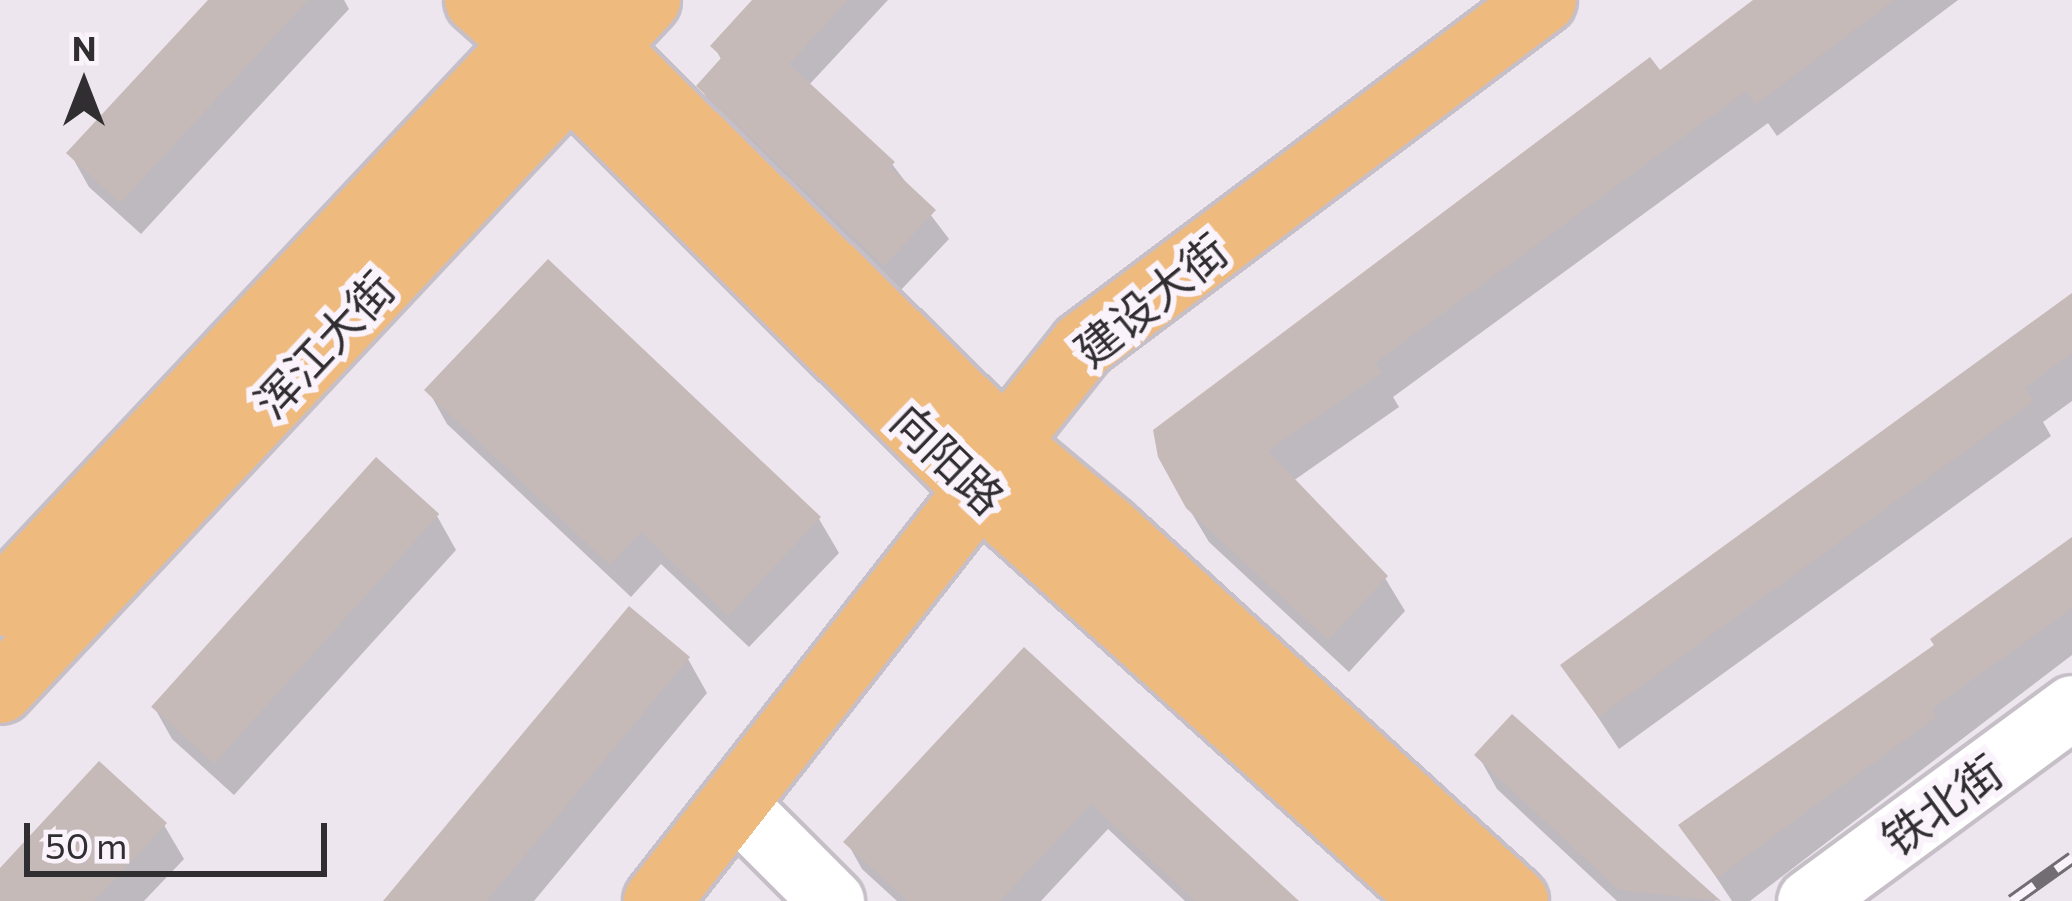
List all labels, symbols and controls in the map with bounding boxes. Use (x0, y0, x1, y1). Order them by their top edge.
north arrow (24, 24, 144, 144)
text: N (72, 27, 96, 68)
street label: 建设大街 (1063, 221, 1237, 377)
street label: 浑江大街 (242, 260, 404, 428)
street label: 向阳路 (882, 392, 1016, 524)
street label: 铁北街 (1871, 742, 2011, 866)
scale bar (30, 799, 333, 873)
text: 50 m (45, 822, 127, 866)

